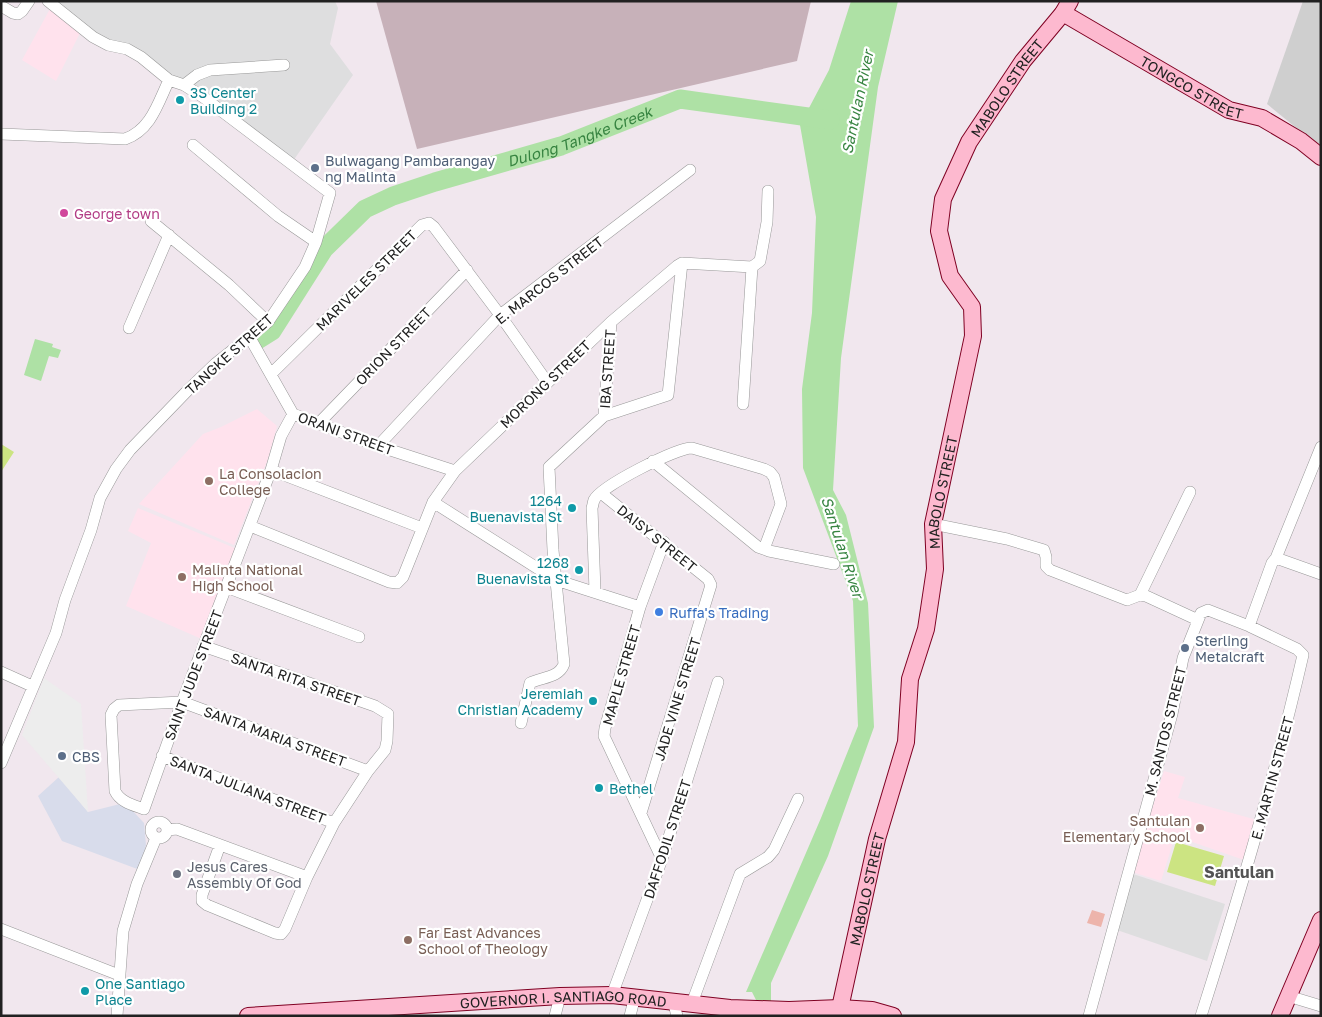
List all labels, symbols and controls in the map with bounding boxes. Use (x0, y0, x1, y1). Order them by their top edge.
street label: MABOLO STREET (967, 35, 1047, 140)
water label: Santulan River (837, 47, 877, 155)
street label: TONGCO STREET (1137, 52, 1245, 122)
place label: 3S Center Building 2 (190, 84, 257, 117)
marker: 3S Center Building 2 (174, 94, 186, 106)
water label: Dulong Tangke Creek (505, 101, 656, 170)
place label: Bulwagang Pambarangay ng Malinta (325, 152, 495, 185)
marker: Bulwagang Pambarangay ng Malinta (309, 162, 321, 174)
place label: George town (74, 205, 160, 222)
marker: George town (58, 207, 70, 219)
street label: MARIVELES STREET (312, 226, 420, 334)
street label: E. MARCOS STREET (492, 232, 607, 327)
street label: ORION STREET (352, 303, 435, 388)
street label: TANGKE STREET (182, 310, 277, 398)
street label: IBA STREET (596, 329, 618, 409)
street label: MORONG STREET (496, 336, 594, 432)
street label: ORANI STREET (296, 408, 397, 458)
street label: MABOLO STREET (924, 434, 960, 550)
place label: La Consolacion College (219, 465, 322, 498)
marker: La Consolacion College (203, 475, 215, 487)
place label: 1264 Buenavista St (469, 492, 562, 525)
water label: Santulan River (818, 494, 868, 602)
street label: DAISY STREET (614, 501, 700, 575)
marker: 1264 Buenavista St (566, 502, 578, 514)
place label: 1268 Buenavista St (476, 554, 569, 587)
place label: Malinta National High School (192, 561, 303, 594)
marker: 1268 Buenavista St (573, 564, 585, 576)
marker: Malinta National High School (176, 571, 188, 583)
place label: Ruffa's Trading (669, 604, 769, 621)
marker: Ruffa's Trading (653, 606, 665, 618)
street label: SAINT JUDE STREET (160, 607, 226, 743)
street label: MAPLE STREET (599, 623, 644, 727)
place label: Sterling Metalcraft (1195, 632, 1265, 665)
street label: JADE VINE STREET (650, 635, 704, 763)
marker: Sterling Metalcraft (1179, 642, 1191, 654)
street label: SANTA RITA STREET (229, 649, 364, 709)
street label: M. SANTOS STREET (1141, 664, 1189, 797)
place label: Jeremiah Christian Academy (457, 685, 583, 718)
marker: Jeremiah Christian Academy (587, 695, 599, 707)
street label: SANTA MARIA STREET (201, 702, 349, 770)
street label: E. MARTIN STREET (1247, 714, 1297, 842)
place label: CBS (72, 748, 100, 765)
marker: CBS (56, 750, 68, 762)
street label: SANTA JULIANA STREET (168, 751, 329, 827)
street label: DAFFODIL STREET (640, 777, 694, 901)
place label: Bethel (609, 780, 653, 797)
marker: Bethel (593, 782, 605, 794)
place label: Santulan Elementary School (1063, 812, 1190, 845)
marker: Santulan Elementary School (1194, 822, 1206, 834)
street label: MABOLO STREET (845, 830, 887, 947)
place label: Jesus Cares Assembly Of God (187, 858, 302, 891)
district label: Santulan (1204, 862, 1274, 882)
marker: Jesus Cares Assembly Of God (171, 868, 183, 880)
place label: Far East Advances School of Theology (418, 924, 548, 957)
marker: Far East Advances School of Theology (402, 934, 414, 946)
place label: One Santiago Place (95, 975, 185, 1008)
marker: One Santiago Place (79, 985, 91, 997)
street label: GOVERNOR I. SANTIAGO ROAD (459, 986, 668, 1011)

